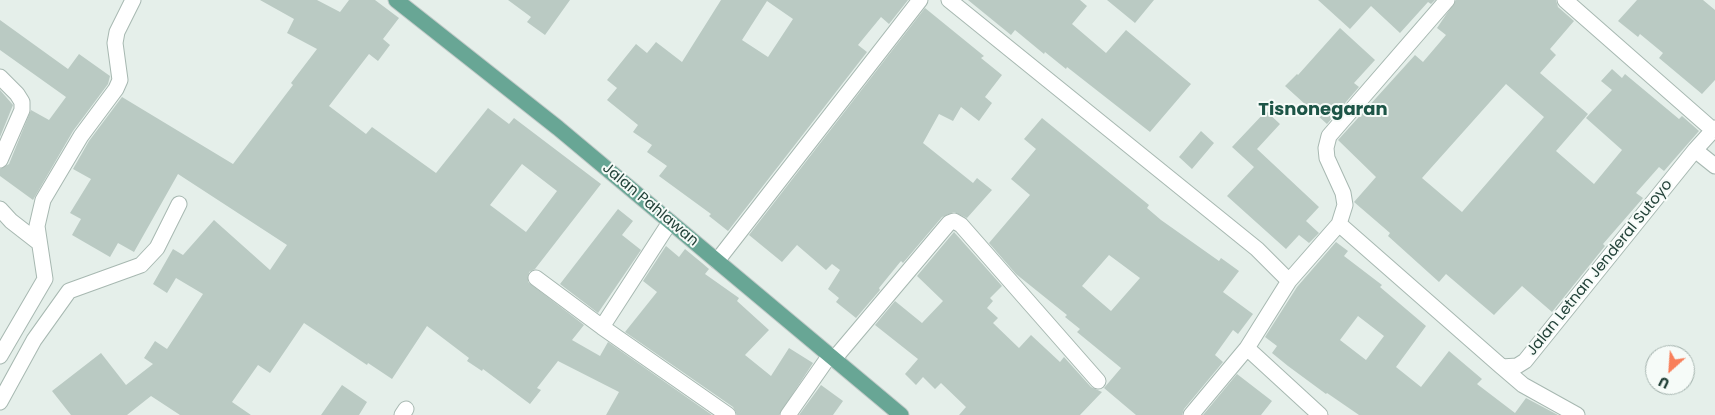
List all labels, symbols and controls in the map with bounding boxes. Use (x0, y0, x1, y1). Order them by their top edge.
district label: Tisnonegaran (1258, 99, 1388, 121)
street label: Jalan Pahlawan (598, 160, 702, 250)
street label: Jalan Letnan Jenderal Sutoyo (1523, 176, 1677, 360)
north arrow (1645, 345, 1695, 395)
text: U (1655, 371, 1673, 394)

